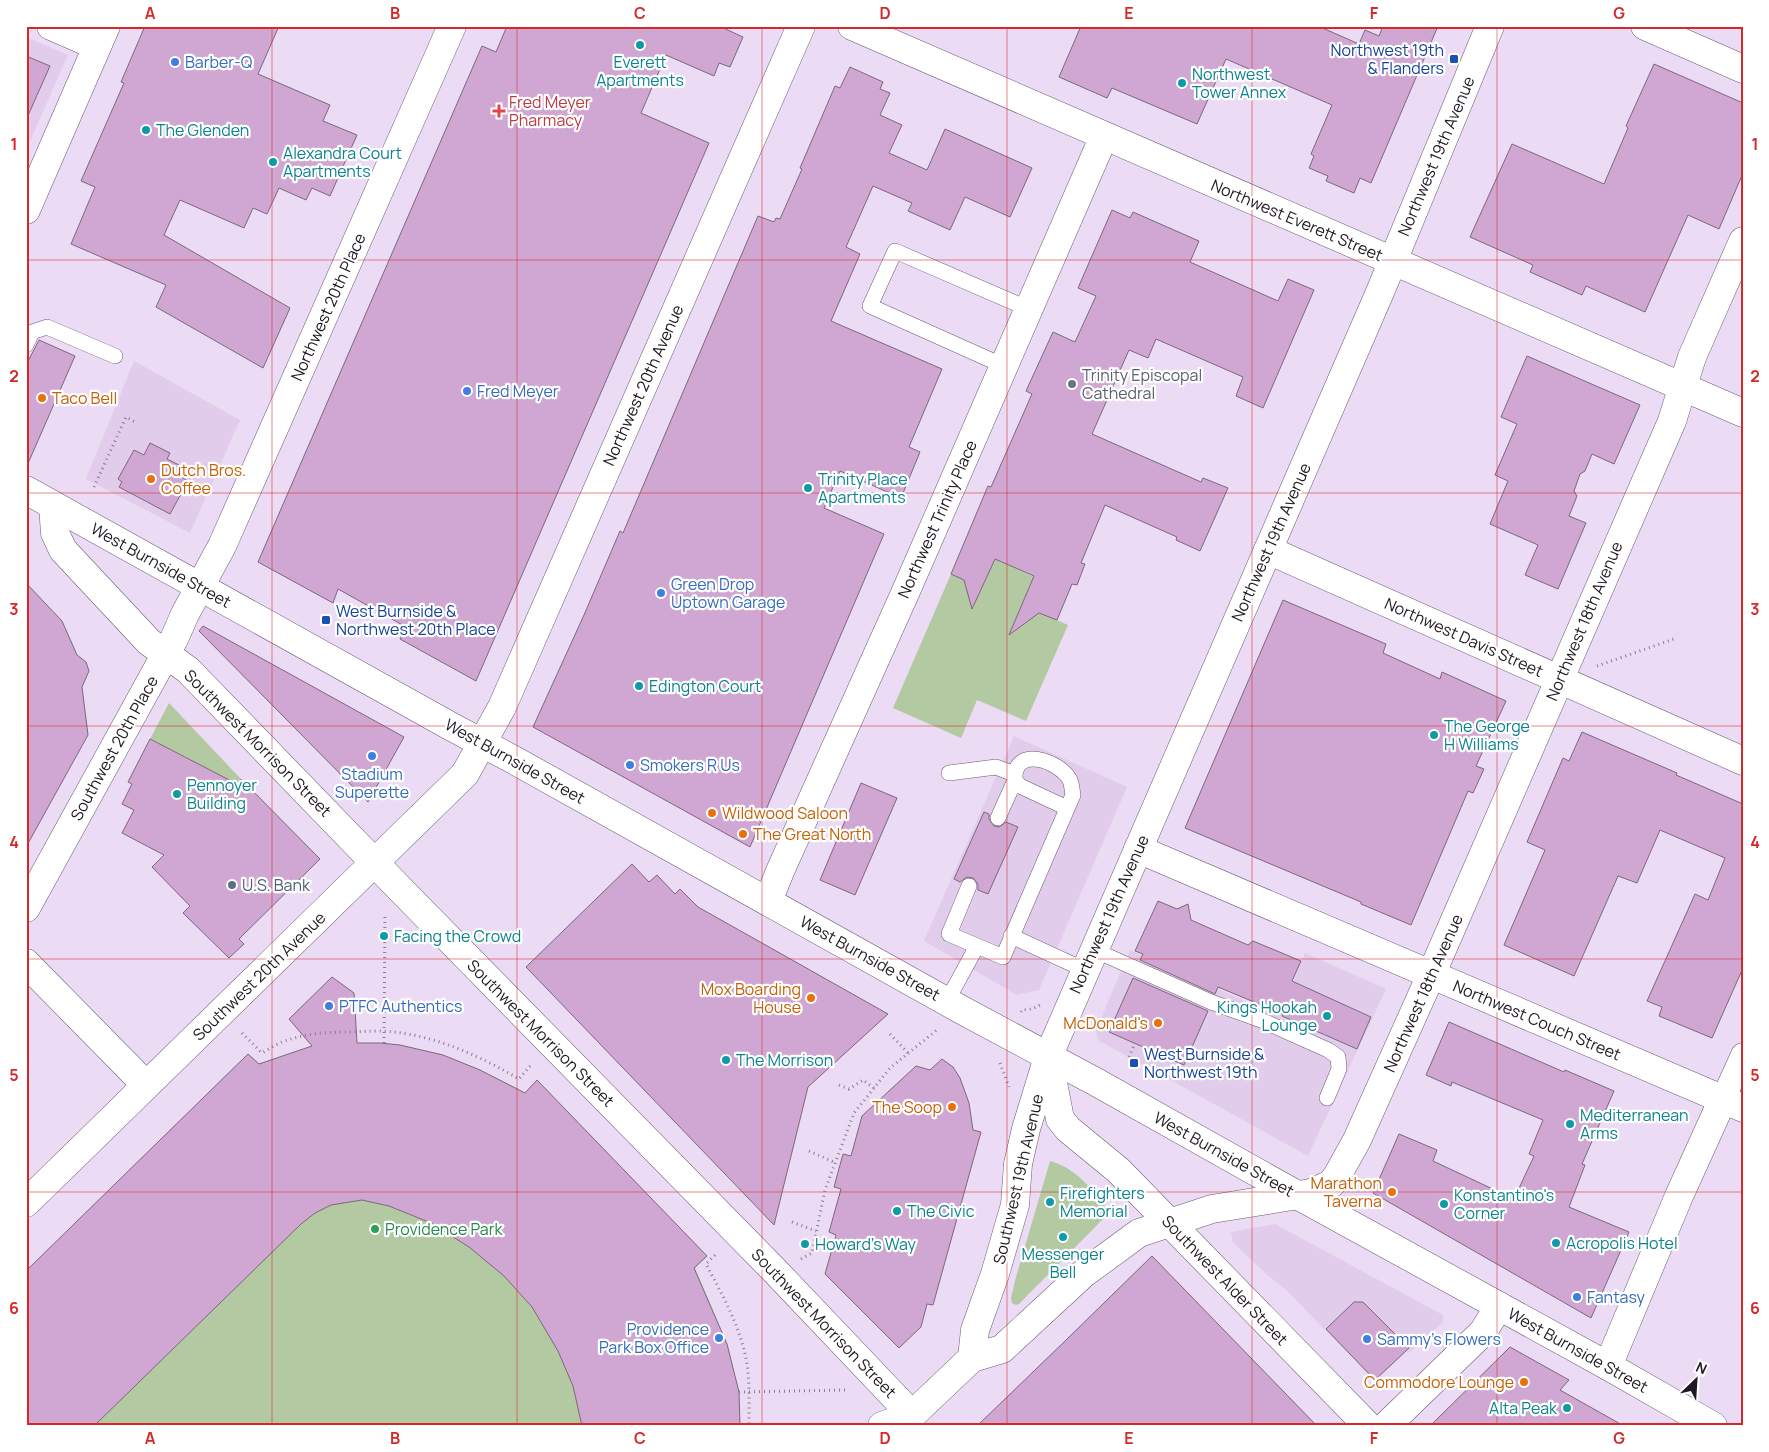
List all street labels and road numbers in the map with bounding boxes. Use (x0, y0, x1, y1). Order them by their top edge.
street label: Northwest 19th Avenue (1392, 73, 1480, 239)
street label: Northwest Everett Street (1208, 174, 1386, 266)
street label: Northwest 20th Place (285, 230, 371, 384)
street label: Northwest 20th Avenue (598, 301, 688, 469)
street label: Northwest Trinity Place (892, 436, 982, 602)
street label: Northwest 19th Avenue (1226, 459, 1316, 625)
street label: West Burnside Street (87, 517, 235, 613)
street label: Northwest 18th Avenue (1540, 538, 1628, 704)
street label: Northwest Davis Street (1381, 592, 1547, 682)
street label: Southwest Morrison Street (180, 665, 336, 821)
street label: Southwest 20th Place (65, 672, 163, 824)
street label: West Burnside Street (441, 713, 589, 809)
street label: Northwest 19th Avenue (1064, 831, 1154, 997)
street label: Southwest 20th Avenue (188, 907, 330, 1045)
street label: West Burnside Street (796, 910, 944, 1006)
street label: Northwest 18th Avenue (1378, 910, 1468, 1076)
street label: Southwest Morrison Street (463, 955, 619, 1111)
street label: Northwest Couch Street (1450, 975, 1624, 1065)
street label: Southwest 19th Avenue (988, 1092, 1048, 1266)
street label: West Burnside Street (1150, 1106, 1298, 1202)
street label: Southwest Alder Street (1157, 1210, 1293, 1350)
street label: Southwest Morrison Street (747, 1243, 901, 1403)
street label: West Burnside Street (1504, 1302, 1652, 1398)

